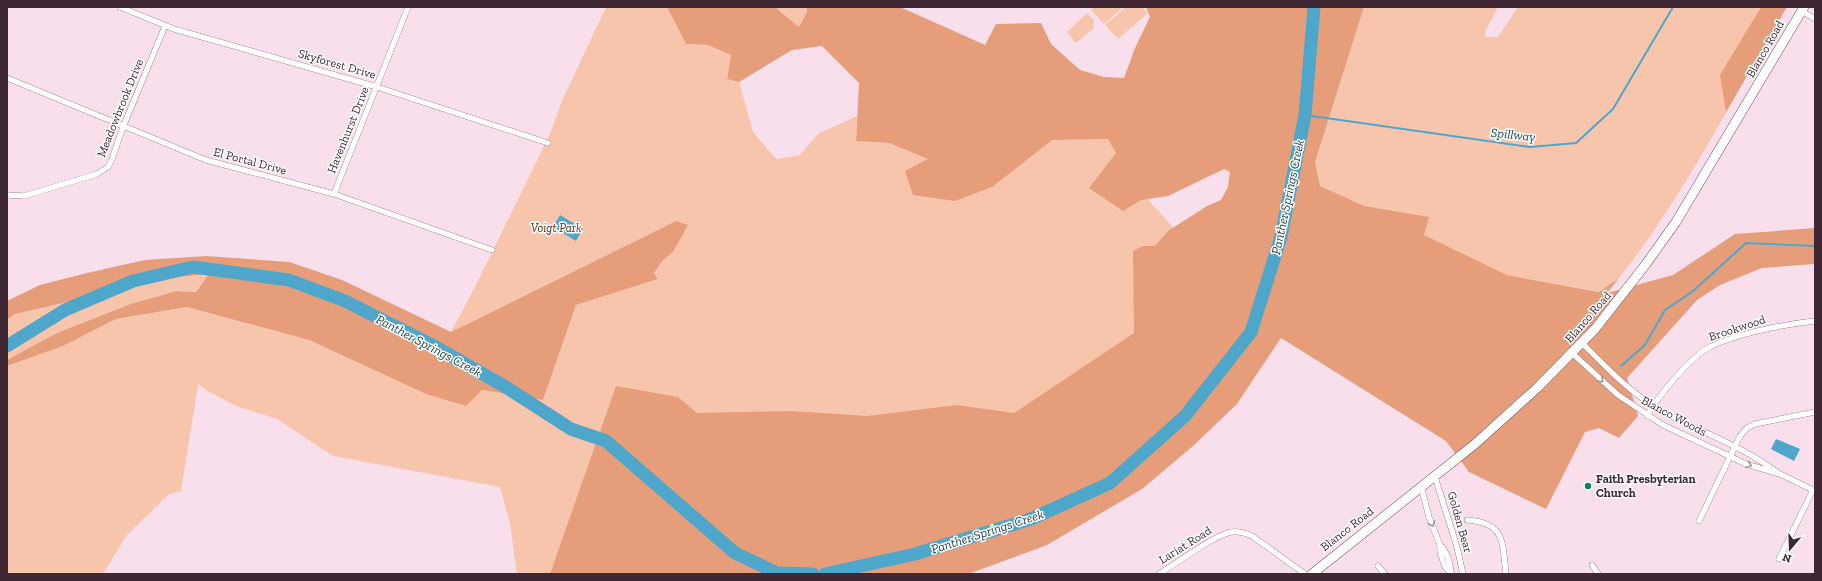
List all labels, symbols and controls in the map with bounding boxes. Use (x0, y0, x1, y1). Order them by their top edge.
street label: Blanco Road (1743, 18, 1787, 80)
street label: Skyforest Drive (297, 46, 378, 82)
street label: Meadowbrook Drive (94, 57, 146, 159)
street label: Havenhurst Drive (324, 84, 372, 175)
water label: Spillway (1490, 125, 1536, 144)
water label: Panther Springs Creek (1268, 138, 1307, 256)
street label: El Portal Drive (212, 145, 288, 178)
park label: Voigt Park (531, 221, 582, 235)
street label: Blanco Road (1562, 288, 1614, 345)
water label: Panther Springs Creek (373, 311, 484, 380)
street label: Brookwood (1707, 312, 1768, 344)
one-way arrow (1596, 375, 1604, 383)
street label: Blanco Woods (1639, 393, 1709, 439)
one-way arrow (1745, 461, 1752, 469)
place label: Faith Presbyterian Church (1596, 472, 1696, 500)
marker: Faith Presbyterian Church (1583, 481, 1593, 491)
street label: Golden Bear (1445, 490, 1475, 554)
street label: Blanco Road (1318, 504, 1377, 554)
water label: Panther Springs Creek (929, 506, 1045, 557)
one-way arrow (1427, 520, 1435, 527)
street label: Lariat Road (1156, 523, 1214, 567)
north arrow (1770, 529, 1810, 569)
text: N (1780, 550, 1793, 565)

